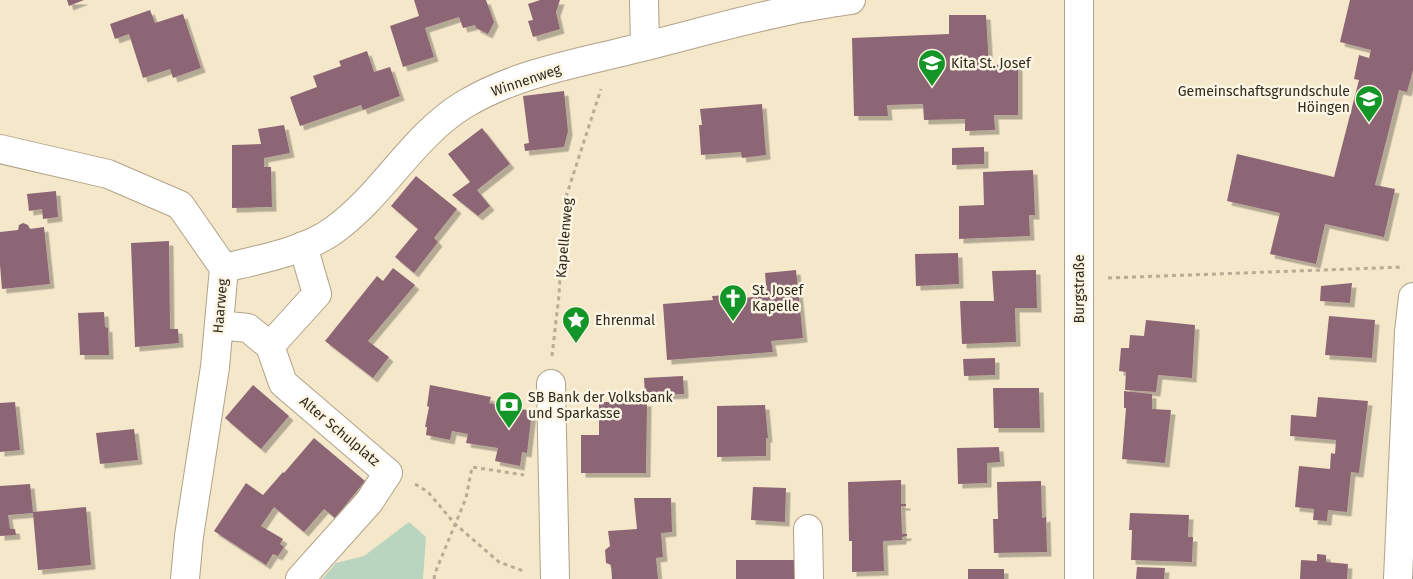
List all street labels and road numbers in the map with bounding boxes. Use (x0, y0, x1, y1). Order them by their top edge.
street label: Winnenweg (489, 60, 564, 100)
street label: Kapellenweg (553, 196, 577, 279)
street label: Burgstraße (1071, 254, 1088, 324)
street label: Haarweg (210, 277, 231, 334)
street label: Alter Schulplatz (296, 393, 383, 470)

